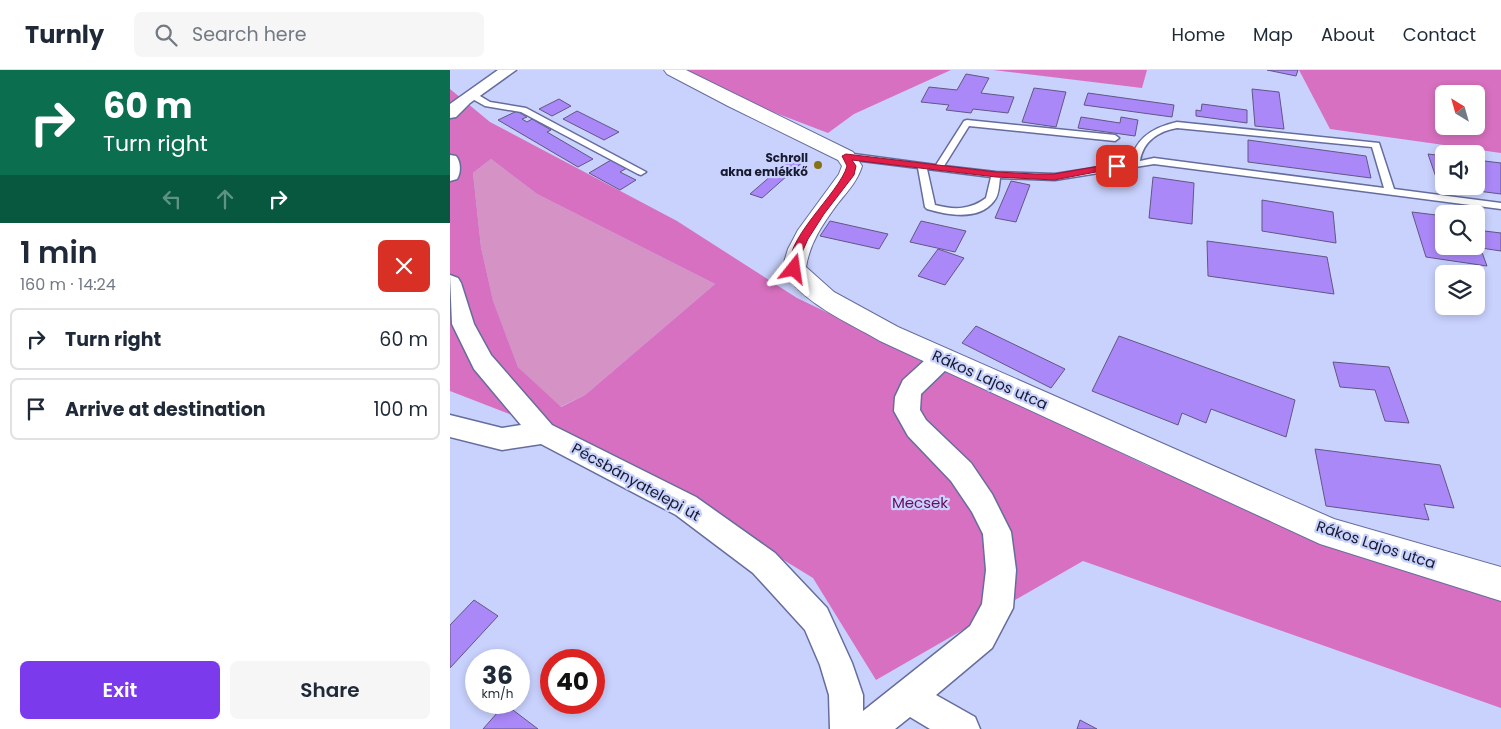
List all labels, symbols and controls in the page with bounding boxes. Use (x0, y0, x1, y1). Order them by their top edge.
search box (134, 12, 484, 57)
text: Turnly (25, 18, 104, 51)
icon: search (152, 21, 180, 49)
text: Search here (192, 21, 307, 48)
text: Home (1171, 22, 1225, 47)
text: Map (1253, 22, 1293, 47)
text: About (1321, 22, 1375, 47)
text: Contact (1403, 22, 1476, 47)
text: 60 m (103, 81, 193, 130)
north arrow (1435, 85, 1485, 135)
map controls (1435, 85, 1485, 315)
icon: right (20, 90, 85, 155)
text: Turn right (103, 128, 208, 159)
pin (1096, 145, 1138, 187)
button: sound (1435, 145, 1485, 195)
place label: Schroll akna emlékkő (720, 149, 808, 180)
icon: arrive (1103, 152, 1131, 180)
marker: Schroll akna emlékkő (812, 159, 824, 171)
icon: left (158, 185, 186, 213)
icon: ahead (211, 185, 239, 213)
icon: right (264, 185, 292, 213)
button: search (1435, 205, 1485, 255)
text: 1 min (20, 231, 98, 274)
button: close (378, 240, 430, 292)
position arrow (767, 242, 819, 294)
button: layers (1435, 265, 1485, 315)
text: 160 m · 14:24 (20, 273, 116, 296)
icon: right (22, 325, 50, 353)
text: Turn right (65, 326, 161, 353)
text: 60 m (379, 326, 428, 353)
street label: Rákos Lajos utca (929, 345, 1051, 414)
icon: arrive (22, 395, 50, 423)
text: Arrive at destination (65, 396, 266, 423)
text: 100 m (373, 396, 428, 423)
street label: Pécsbányatelepi út (568, 437, 704, 526)
park label: Mecsek (892, 492, 948, 513)
street label: Rákos Lajos utca (1314, 515, 1439, 574)
speed limit sign: 40 (540, 649, 605, 714)
text: 36 (482, 658, 513, 693)
button: Exit (20, 661, 220, 719)
button: Share (230, 661, 430, 719)
text: km/h (482, 685, 513, 702)

